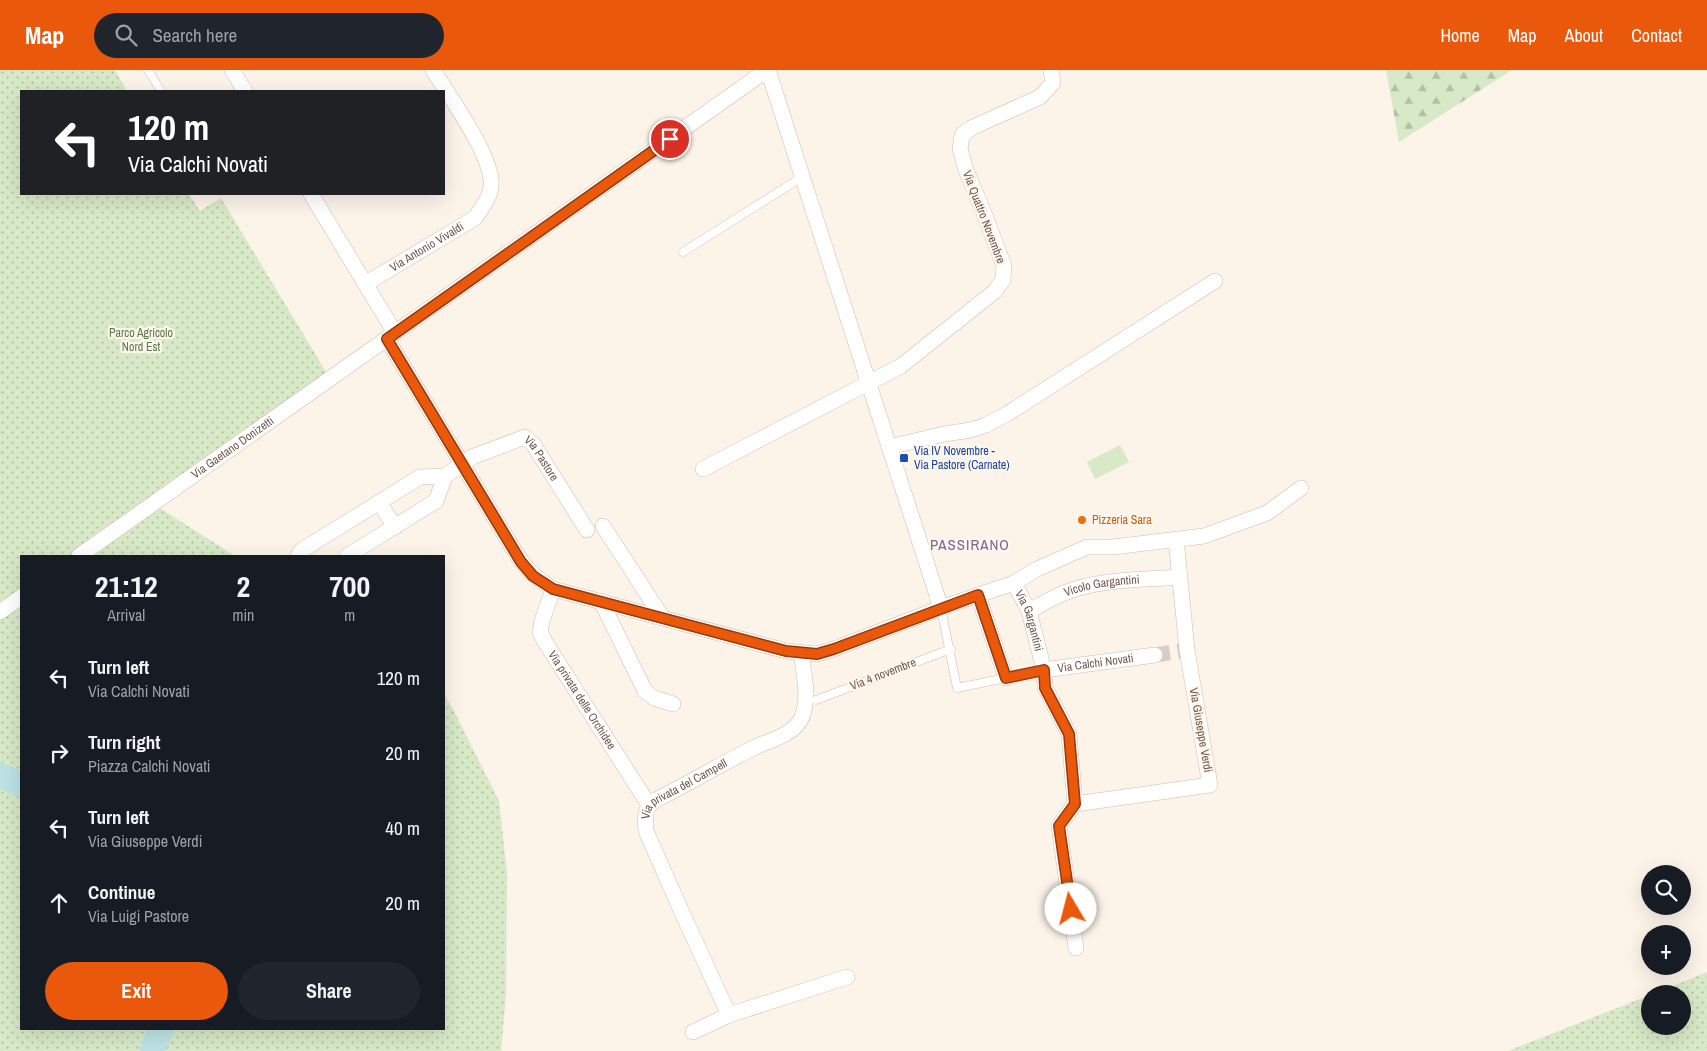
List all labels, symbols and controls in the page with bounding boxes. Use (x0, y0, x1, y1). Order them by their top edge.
search box (94, 13, 444, 58)
text: Map (25, 19, 64, 51)
icon: search (112, 21, 140, 49)
text: Search here (152, 22, 237, 48)
text: Home (1440, 23, 1480, 48)
text: Map (1508, 23, 1537, 48)
text: About (1565, 23, 1603, 48)
text: Contact (1631, 23, 1682, 48)
text: 120 m (128, 104, 209, 151)
icon: left (45, 110, 110, 175)
pin (649, 118, 691, 160)
icon: arrive (656, 125, 684, 153)
text: Via Calchi Novati (128, 149, 268, 179)
street label: Via Quattro Novembre (959, 168, 1009, 266)
street label: Via Antonio Vivaldi (387, 219, 467, 275)
park label: Parco Agricolo Nord Est (109, 325, 173, 355)
street label: Via Gaetano Donizetti (188, 413, 277, 482)
street label: Via Pastore (521, 432, 562, 484)
place label: Via IV Novembre - Via Pastore (Carnate) (914, 443, 1010, 473)
marker: Via IV Novembre - Via Pastore (Carnate) (898, 452, 910, 464)
place label: Pizzeria Sara (1092, 512, 1152, 528)
marker: Pizzeria Sara (1076, 514, 1088, 526)
district label: PASSIRANO (930, 534, 1010, 555)
text: 21:12 (95, 566, 158, 606)
text: 2 (237, 566, 250, 606)
text: 700 (329, 566, 370, 606)
street label: Vicolo Gargantini (1062, 571, 1140, 600)
street label: Via Gargantini (1011, 587, 1047, 653)
text: Arrival (107, 604, 145, 626)
text: min (232, 604, 254, 626)
text: m (344, 604, 355, 626)
street label: Via privata delle Orchidee (544, 647, 620, 753)
street label: Via Calchi Novati (1057, 650, 1135, 676)
text: Turn left (88, 654, 149, 680)
street label: Via 4 novembre (848, 654, 918, 694)
icon: left (45, 664, 73, 692)
text: 120 m (377, 665, 420, 691)
text: Via Calchi Novati (88, 680, 190, 702)
street label: Via Giuseppe Verdi (1186, 686, 1216, 774)
text: Turn right (88, 729, 160, 755)
icon: right (45, 739, 73, 767)
text: 20 m (385, 740, 420, 766)
text: Piazza Calchi Novati (88, 755, 211, 777)
street label: Via privata del Campell (637, 755, 730, 820)
text: Turn left (88, 804, 149, 830)
icon: left (45, 814, 73, 842)
text: 40 m (385, 815, 420, 841)
text: Via Giuseppe Verdi (88, 830, 202, 852)
map controls (1641, 865, 1691, 1035)
button: search (1641, 865, 1691, 915)
text: Continue (88, 879, 156, 905)
position arrow (1044, 882, 1096, 934)
icon: ahead (45, 889, 73, 917)
text: 20 m (385, 890, 420, 916)
text: Via Luigi Pastore (88, 905, 189, 927)
button: + (1641, 925, 1691, 975)
button: Exit (45, 962, 228, 1020)
button: Share (238, 962, 420, 1020)
button: − (1641, 985, 1691, 1035)

